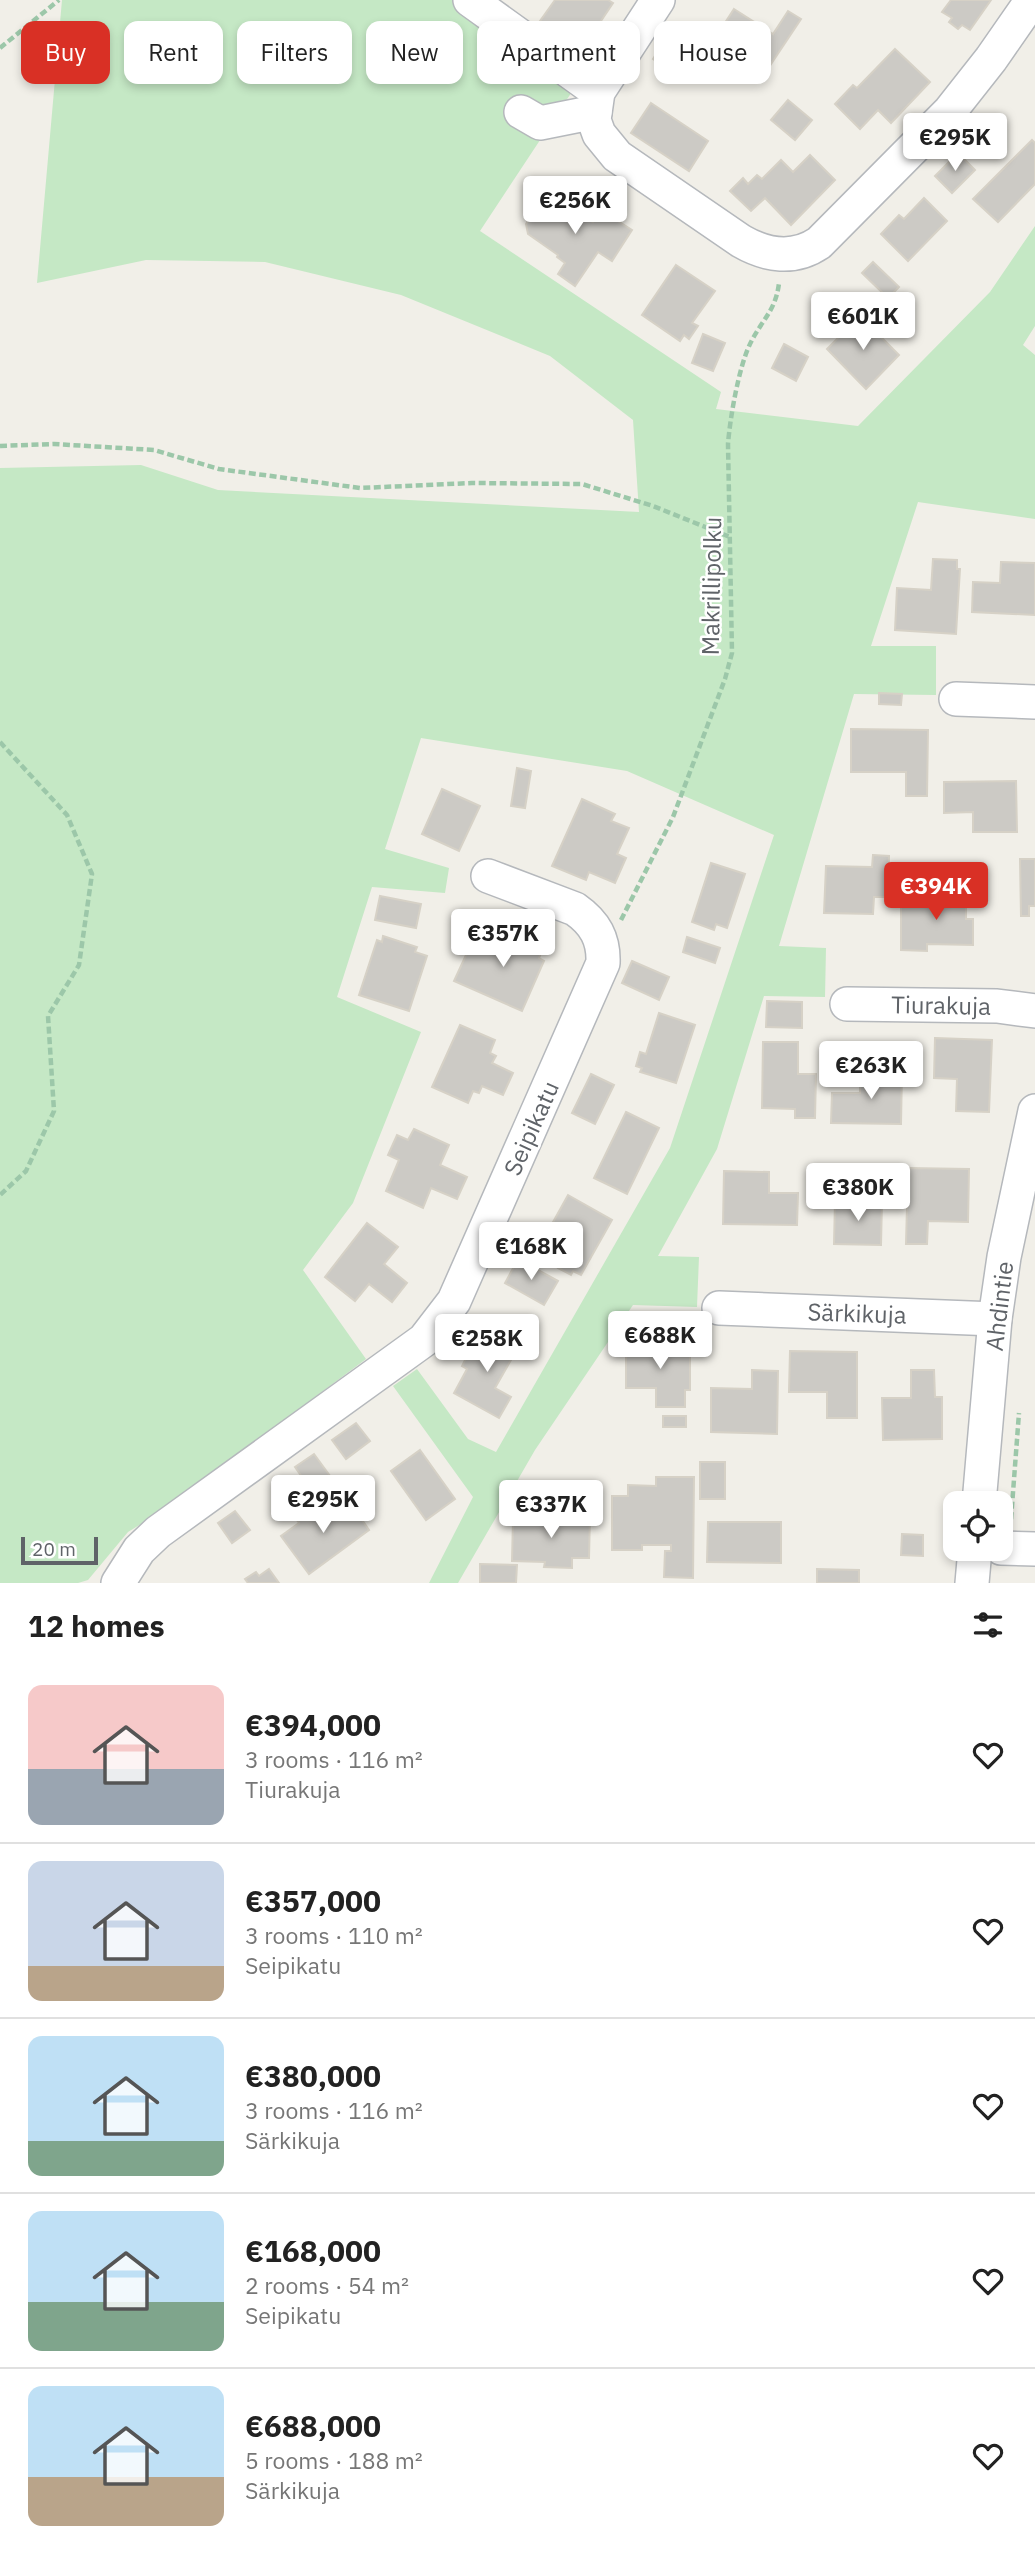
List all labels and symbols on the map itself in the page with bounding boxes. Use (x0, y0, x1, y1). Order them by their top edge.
pin: €295K (906, 114, 1004, 173)
pin: €256K (526, 176, 624, 236)
pin: €601K (814, 292, 912, 352)
street label: Makrillipolku (694, 516, 728, 656)
pin: €394K (887, 862, 985, 922)
pin: €357K (454, 909, 552, 969)
street label: Tiurakuja (891, 988, 991, 1022)
pin: €263K (822, 1042, 920, 1101)
street label: Seipikatu (496, 1076, 566, 1180)
pin: €380K (809, 1164, 907, 1223)
pin: €168K (482, 1222, 580, 1282)
street label: Ahdintie (978, 1259, 1020, 1353)
street label: Särkikuja (807, 1295, 907, 1331)
pin: €688K (611, 1312, 709, 1371)
pin: €258K (438, 1314, 536, 1374)
pin: €295K (274, 1476, 372, 1535)
pin: €337K (502, 1480, 600, 1540)
scale bar (21, 1534, 98, 1566)

